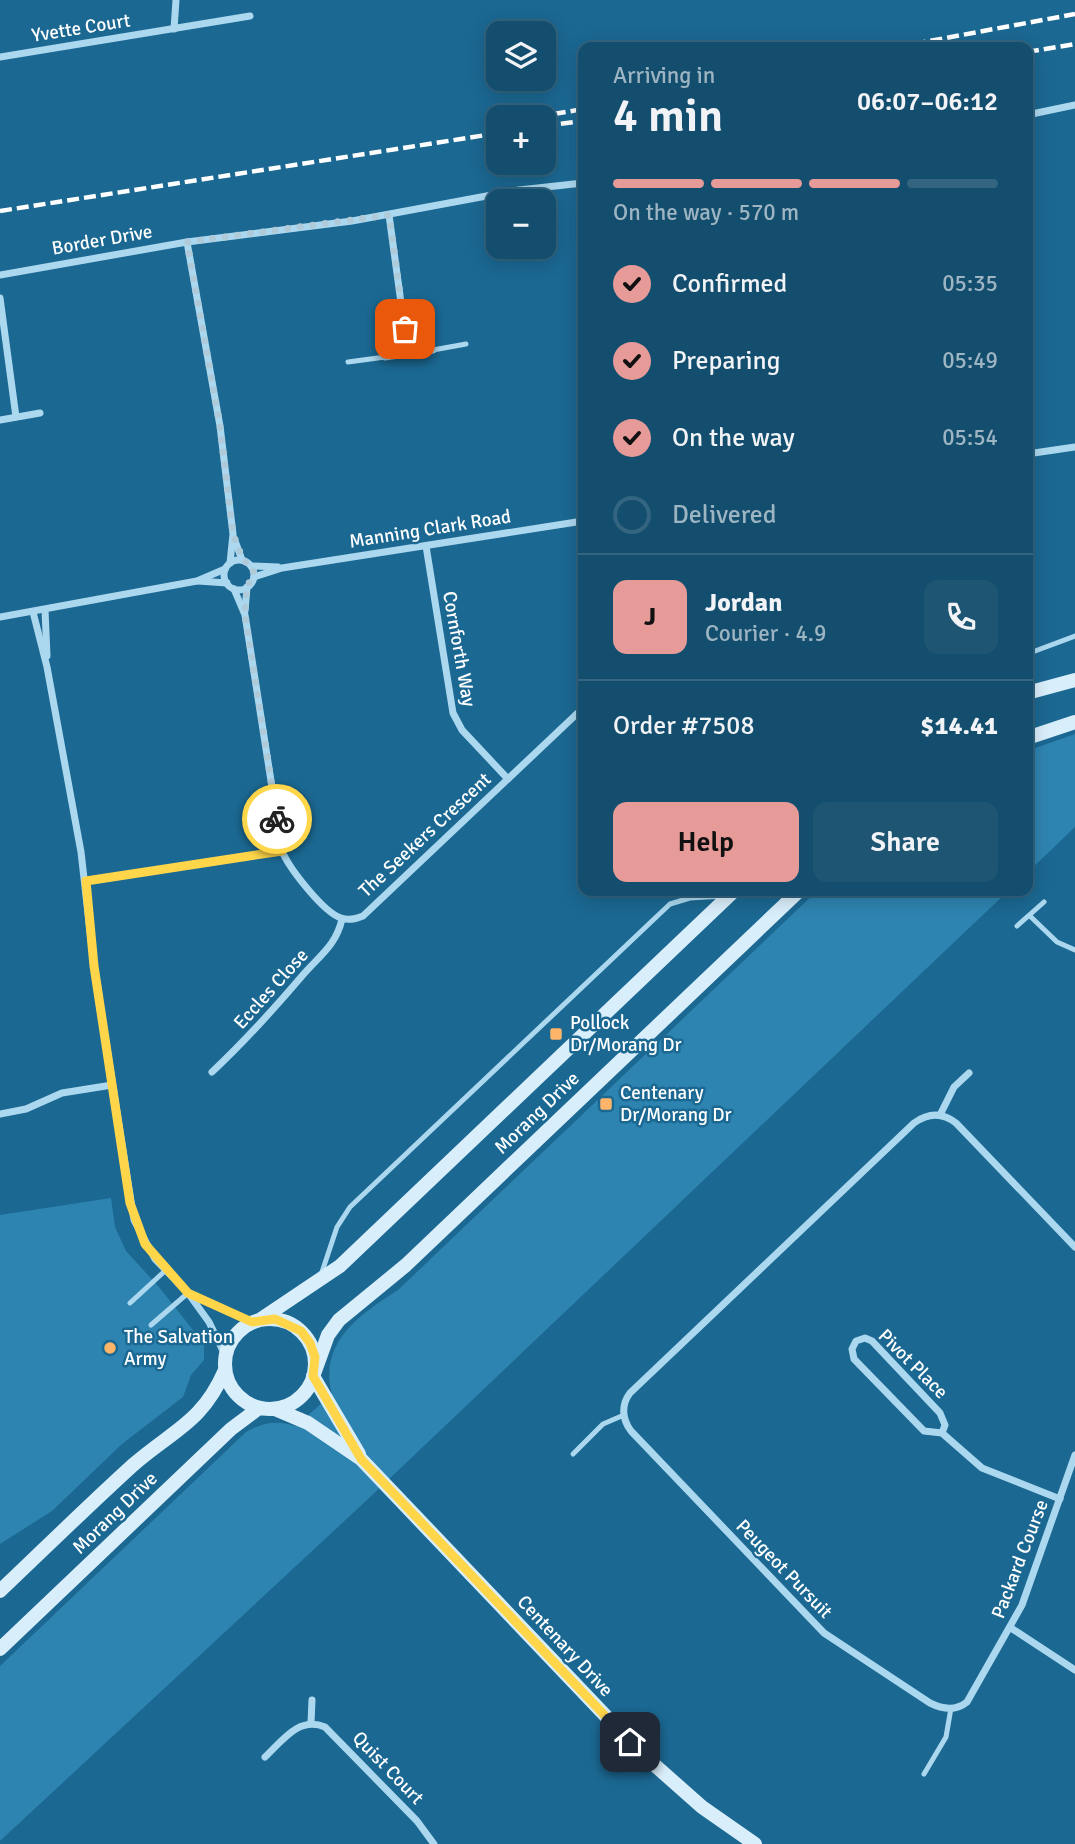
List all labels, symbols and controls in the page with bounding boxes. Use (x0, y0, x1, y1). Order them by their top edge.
street label: Yvette Court (30, 8, 132, 48)
map controls (486, 21, 556, 259)
button: layers (486, 21, 556, 91)
text: Arriving in (613, 61, 715, 90)
text: 06:07–06:12 (857, 86, 998, 118)
text: 4 min (613, 88, 723, 144)
button: + (486, 105, 556, 175)
button: − (486, 189, 556, 259)
text: On the way · 570 m (613, 198, 799, 227)
street label: Border Drive (50, 219, 154, 261)
icon: check (613, 265, 651, 303)
text: Confirmed (672, 268, 787, 300)
text: 05:35 (942, 269, 998, 298)
pin (375, 299, 435, 359)
icon: bag (386, 310, 424, 348)
icon: check (613, 342, 651, 380)
text: Preparing (672, 345, 780, 377)
text: 05:49 (942, 346, 998, 375)
icon: check (613, 419, 651, 457)
text: On the way (672, 422, 795, 454)
text: 05:54 (942, 423, 998, 452)
text: Delivered (672, 499, 777, 531)
street label: Manning Clark Road (347, 504, 513, 554)
button: phone (924, 580, 998, 654)
text: Jordan (705, 587, 782, 619)
street label: Cornforth Way (437, 589, 481, 709)
text: J (644, 601, 656, 633)
text: Courier · 4.9 (705, 619, 826, 648)
text: Order #7508 (613, 710, 754, 742)
text: $14.41 (920, 710, 998, 742)
street label: The Seekers Crescent (354, 767, 496, 903)
courier (242, 784, 312, 854)
icon: bike (258, 800, 296, 838)
button: Help (613, 802, 799, 882)
button: Share (813, 802, 998, 882)
street label: Eccles Close (229, 944, 313, 1034)
place label: Pollock Dr/Morang Dr (570, 1011, 682, 1057)
marker: Pollock Dr/Morang Dr (548, 1026, 564, 1042)
street label: Morang Drive (490, 1067, 584, 1159)
place label: Centenary Dr/Morang Dr (620, 1081, 732, 1127)
marker: Centenary Dr/Morang Dr (598, 1096, 614, 1112)
street label: Pivot Place (873, 1324, 953, 1404)
place label: The Salvation Army (124, 1325, 233, 1371)
marker: The Salvation Army (102, 1340, 118, 1356)
street label: Morang Drive (68, 1467, 162, 1559)
street label: Packard Course (986, 1496, 1054, 1622)
street label: Peugeot Pursuit (731, 1514, 837, 1624)
street label: Centenary Drive (512, 1590, 618, 1702)
pin (600, 1712, 660, 1772)
icon: home (611, 1723, 649, 1761)
street label: Quist Court (347, 1726, 429, 1810)

